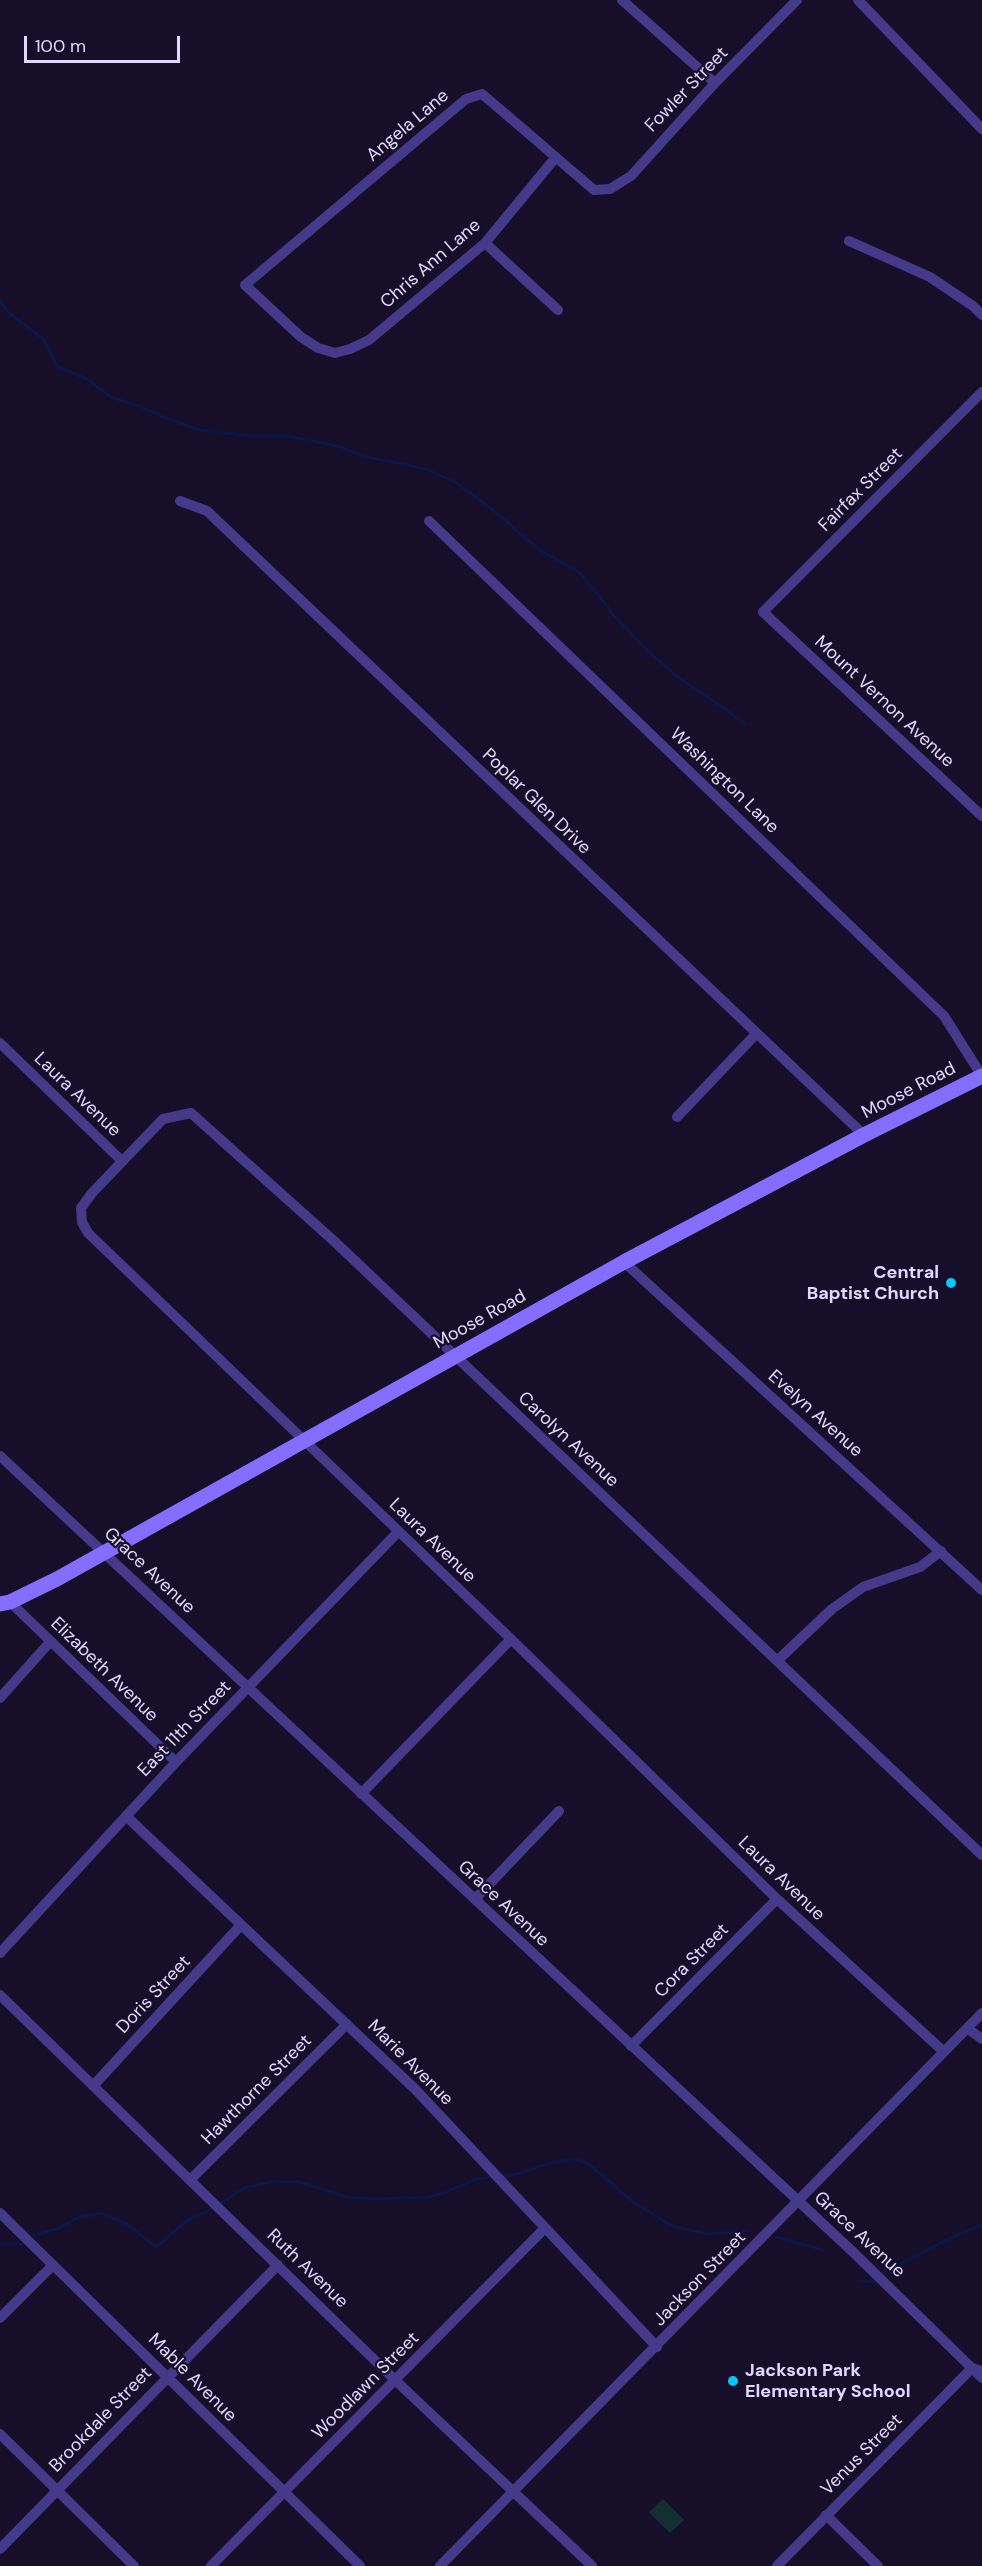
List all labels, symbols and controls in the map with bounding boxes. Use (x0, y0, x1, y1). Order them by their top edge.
scale bar (27, 24, 183, 62)
text: 100 m (35, 34, 86, 58)
street label: Fowler Street (641, 43, 733, 137)
street label: Angela Lane (363, 85, 453, 167)
street label: Chris Ann Lane (377, 215, 485, 313)
street label: Fairfax Street (814, 443, 908, 537)
street label: Mount Vernon Avenue (810, 632, 958, 772)
street label: Washington Lane (665, 724, 783, 838)
street label: Poplar Glen Drive (477, 745, 595, 859)
street label: Laura Avenue (29, 1048, 125, 1142)
street label: Moose Road (858, 1058, 960, 1124)
place label: Central Baptist Church (807, 1262, 939, 1304)
marker: Central Baptist Church (944, 1276, 958, 1290)
street label: Moose Road (430, 1286, 530, 1354)
street label: Evelyn Avenue (763, 1366, 867, 1462)
street label: Carolyn Avenue (513, 1388, 623, 1492)
street label: Laura Avenue (384, 1494, 480, 1588)
street label: Grace Avenue (99, 1523, 199, 1619)
street label: Elizabeth Avenue (46, 1613, 162, 1727)
street label: East 11th Street (134, 1677, 236, 1781)
street label: Laura Avenue (733, 1832, 829, 1926)
street label: Grace Avenue (453, 1856, 553, 1952)
street label: Cora Street (650, 1919, 734, 2003)
street label: Doris Street (112, 1951, 196, 2039)
street label: Marie Avenue (363, 2016, 457, 2110)
street label: Hawthorne Street (197, 2030, 317, 2150)
street label: Grace Avenue (809, 2187, 909, 2283)
street label: Ruth Avenue (262, 2225, 352, 2313)
street label: Jackson Street (649, 2227, 751, 2331)
street label: Woodlawn Street (308, 2328, 424, 2444)
street label: Mable Avenue (143, 2329, 241, 2427)
place label: Jackson Park Elementary School (745, 2360, 911, 2402)
street label: Brookdale Street (45, 2363, 157, 2477)
marker: Jackson Park Elementary School (726, 2374, 740, 2388)
street label: Venus Street (817, 2410, 907, 2500)

